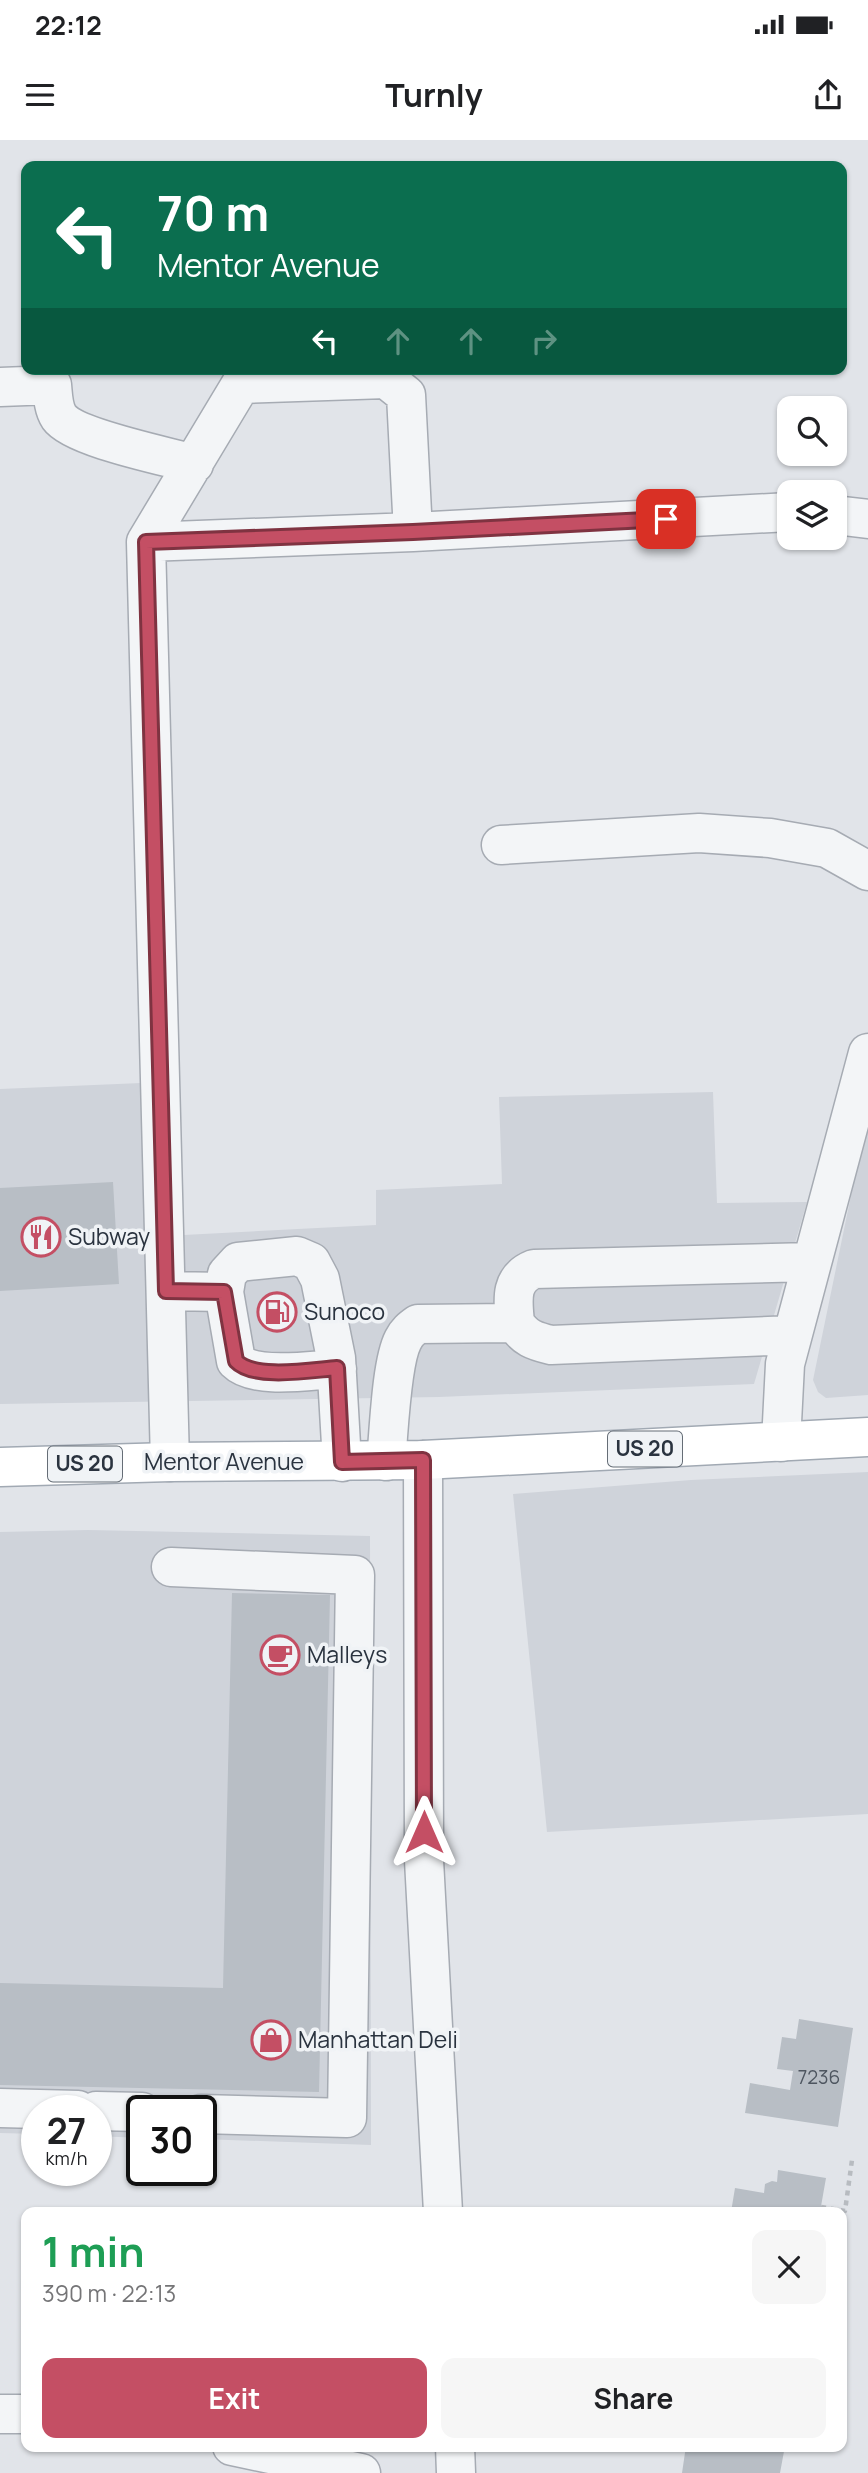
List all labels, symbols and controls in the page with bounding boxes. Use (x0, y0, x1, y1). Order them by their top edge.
text: 22:12 (35, 7, 102, 43)
text: Turnly (385, 73, 483, 117)
icon: menu (21, 76, 59, 114)
icon: share (809, 76, 847, 114)
text: 70 m (157, 179, 269, 246)
icon: left (42, 189, 133, 280)
text: Mentor Avenue (157, 243, 380, 287)
icon: left (306, 322, 344, 360)
icon: ahead (379, 322, 417, 360)
icon: ahead (452, 322, 490, 360)
icon: right (525, 322, 563, 360)
map controls (777, 396, 847, 550)
button: search (777, 396, 847, 466)
button: layers (777, 480, 847, 550)
pin (636, 489, 696, 549)
icon: arrive (647, 500, 685, 538)
restaurant icon: Subway (20, 1216, 62, 1258)
place label: Subway (68, 1220, 150, 1252)
fuel station icon: Sunoco (256, 1291, 298, 1333)
place label: Sunoco (304, 1295, 385, 1327)
road number: US 20 (608, 1432, 682, 1466)
street label: Mentor Avenue (144, 1445, 304, 1477)
road number: US 20 (48, 1446, 122, 1482)
cafe icon: Malleys (259, 1634, 301, 1676)
place label: Malleys (307, 1638, 387, 1670)
position arrow (387, 1795, 461, 1869)
shop icon: Manhattan Deli (250, 2019, 292, 2061)
place label: Manhattan Deli (298, 2023, 458, 2055)
house number: 7236 (798, 2064, 840, 2090)
speed limit sign: 30 (126, 2095, 217, 2186)
text: 27 (47, 2107, 86, 2155)
text: km/h (46, 2146, 87, 2170)
text: 1 min (42, 2222, 145, 2280)
button: close (752, 2230, 826, 2304)
text: 390 m · 22:13 (42, 2277, 176, 2309)
button: Exit (42, 2358, 427, 2438)
button: Share (441, 2358, 826, 2438)

